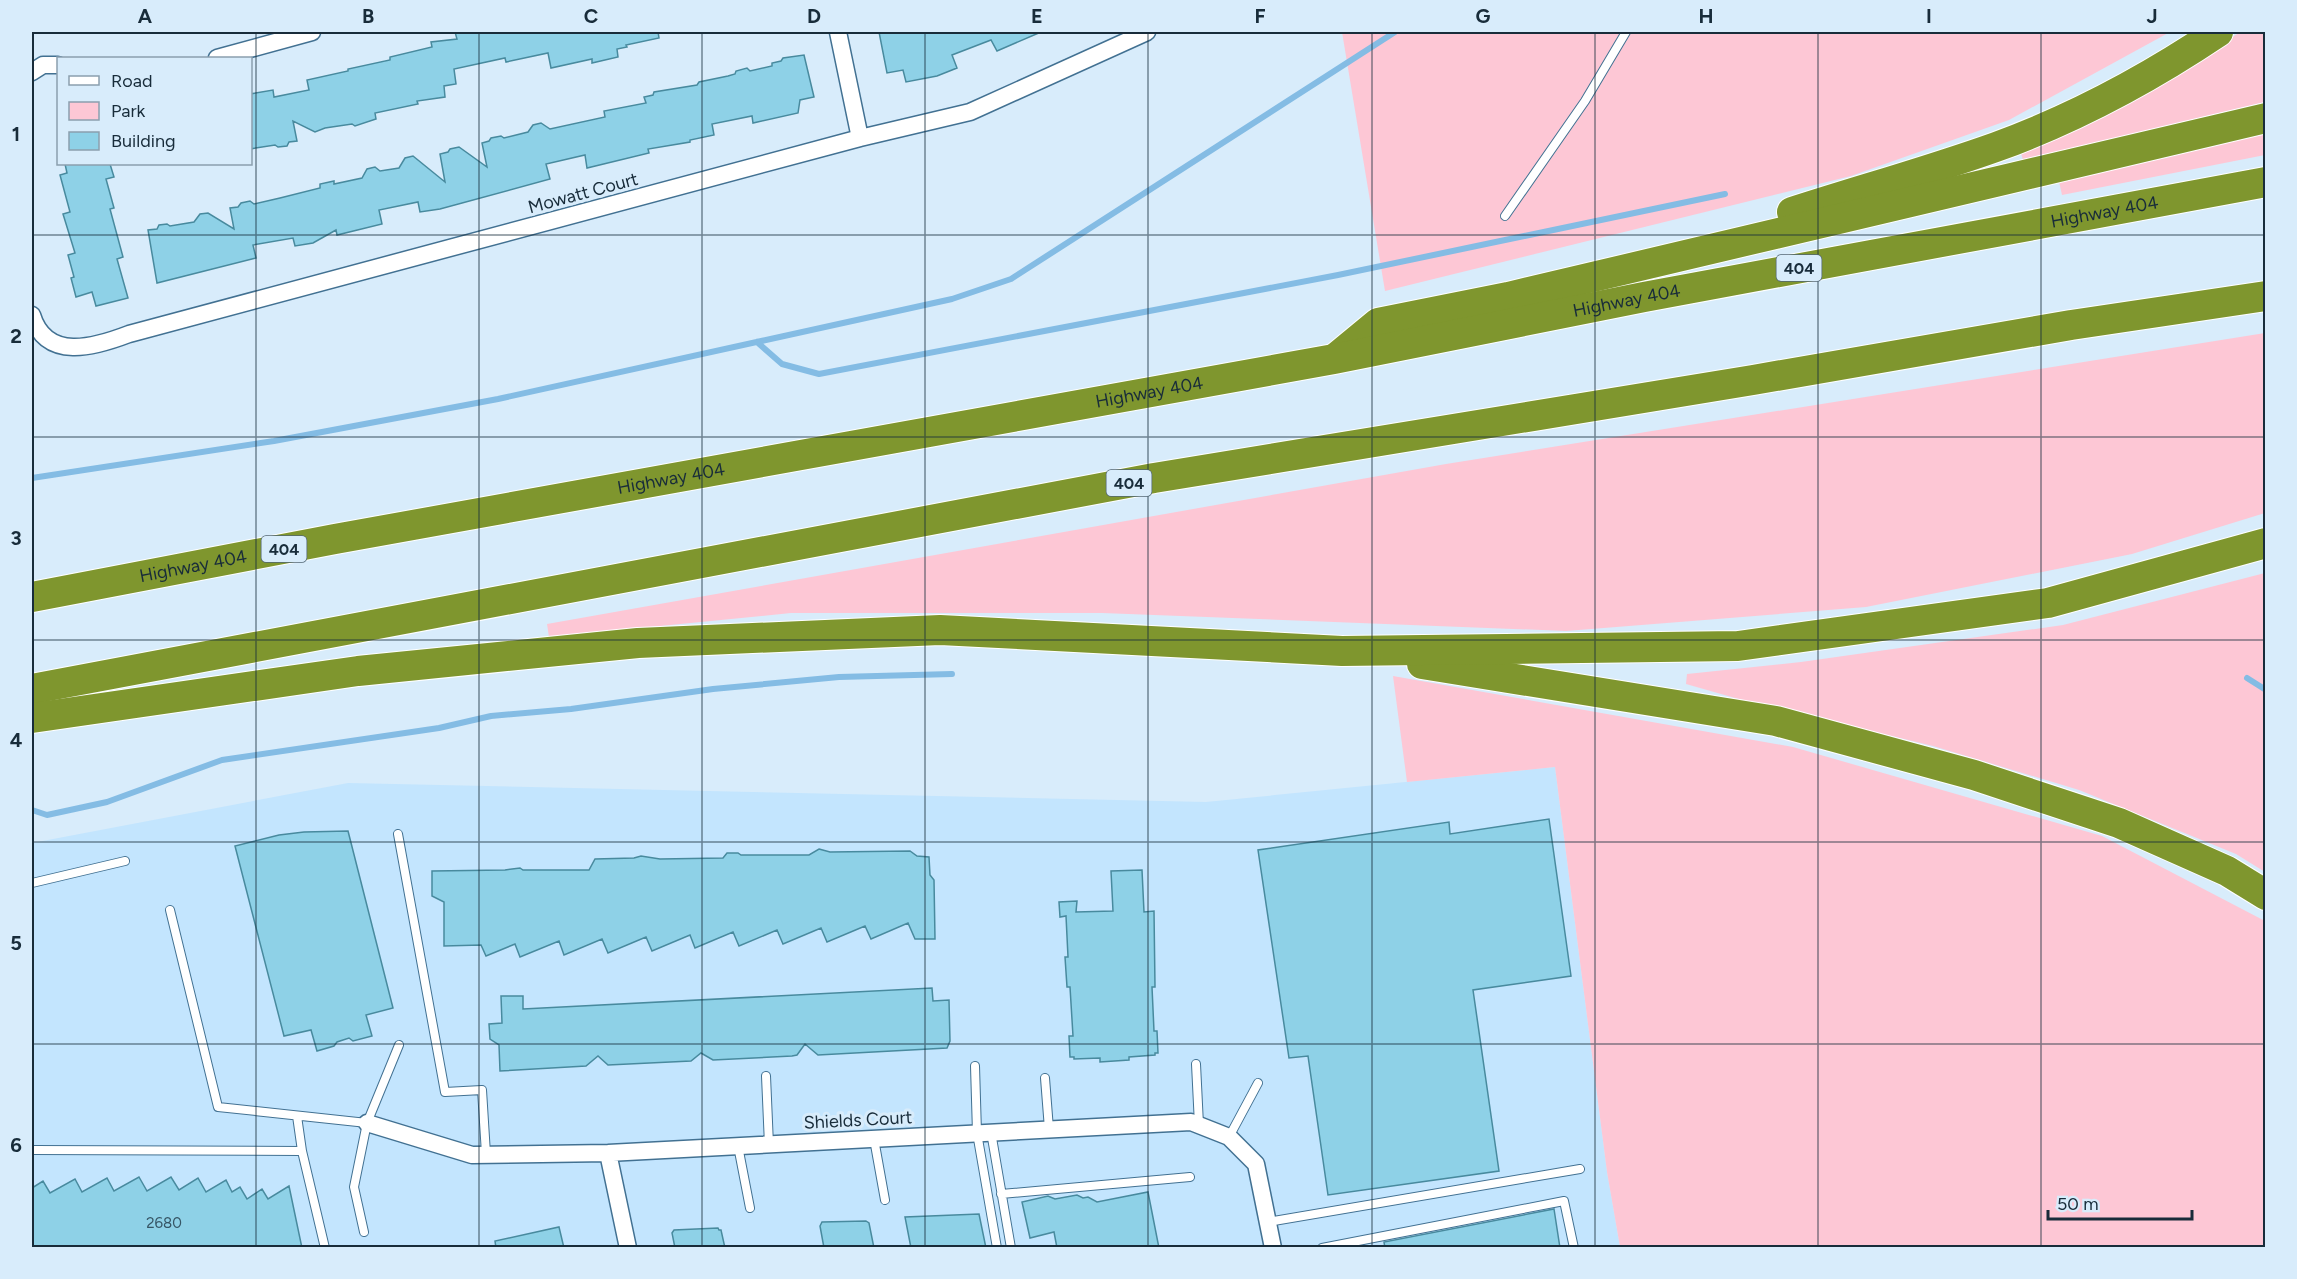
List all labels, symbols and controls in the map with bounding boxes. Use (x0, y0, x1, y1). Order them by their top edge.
text: A (138, 4, 153, 28)
text: B (362, 4, 374, 28)
text: C (584, 4, 598, 28)
text: D (807, 4, 821, 28)
text: E (1031, 4, 1043, 28)
text: F (1254, 4, 1266, 28)
text: G (1476, 4, 1491, 28)
text: H (1699, 4, 1714, 28)
text: I (1926, 4, 1932, 28)
text: J (2146, 4, 2158, 28)
legend (57, 57, 252, 165)
text: Road (111, 70, 152, 92)
text: Park (111, 100, 146, 122)
text: 1 (12, 122, 20, 146)
text: Building (111, 130, 176, 152)
street label: Mowatt Court (526, 168, 641, 218)
street label: Highway 404 (2049, 191, 2160, 233)
road number: 404 (1776, 255, 1822, 281)
street label: Highway 404 (1571, 279, 1682, 322)
text: 2 (10, 324, 22, 348)
street label: Highway 404 (1094, 372, 1205, 413)
street label: Highway 404 (615, 458, 727, 499)
road number: 404 (1106, 470, 1152, 496)
text: 3 (10, 526, 22, 550)
road number: 404 (262, 536, 306, 562)
street label: Highway 404 (137, 545, 249, 587)
text: 4 (10, 728, 23, 752)
text: 5 (10, 931, 22, 955)
street label: Shields Court (803, 1106, 913, 1134)
text: 6 (10, 1133, 22, 1157)
scale bar (2048, 1183, 2192, 1221)
text: 50 m (2057, 1193, 2099, 1215)
house number: 2680 (146, 1214, 182, 1232)

